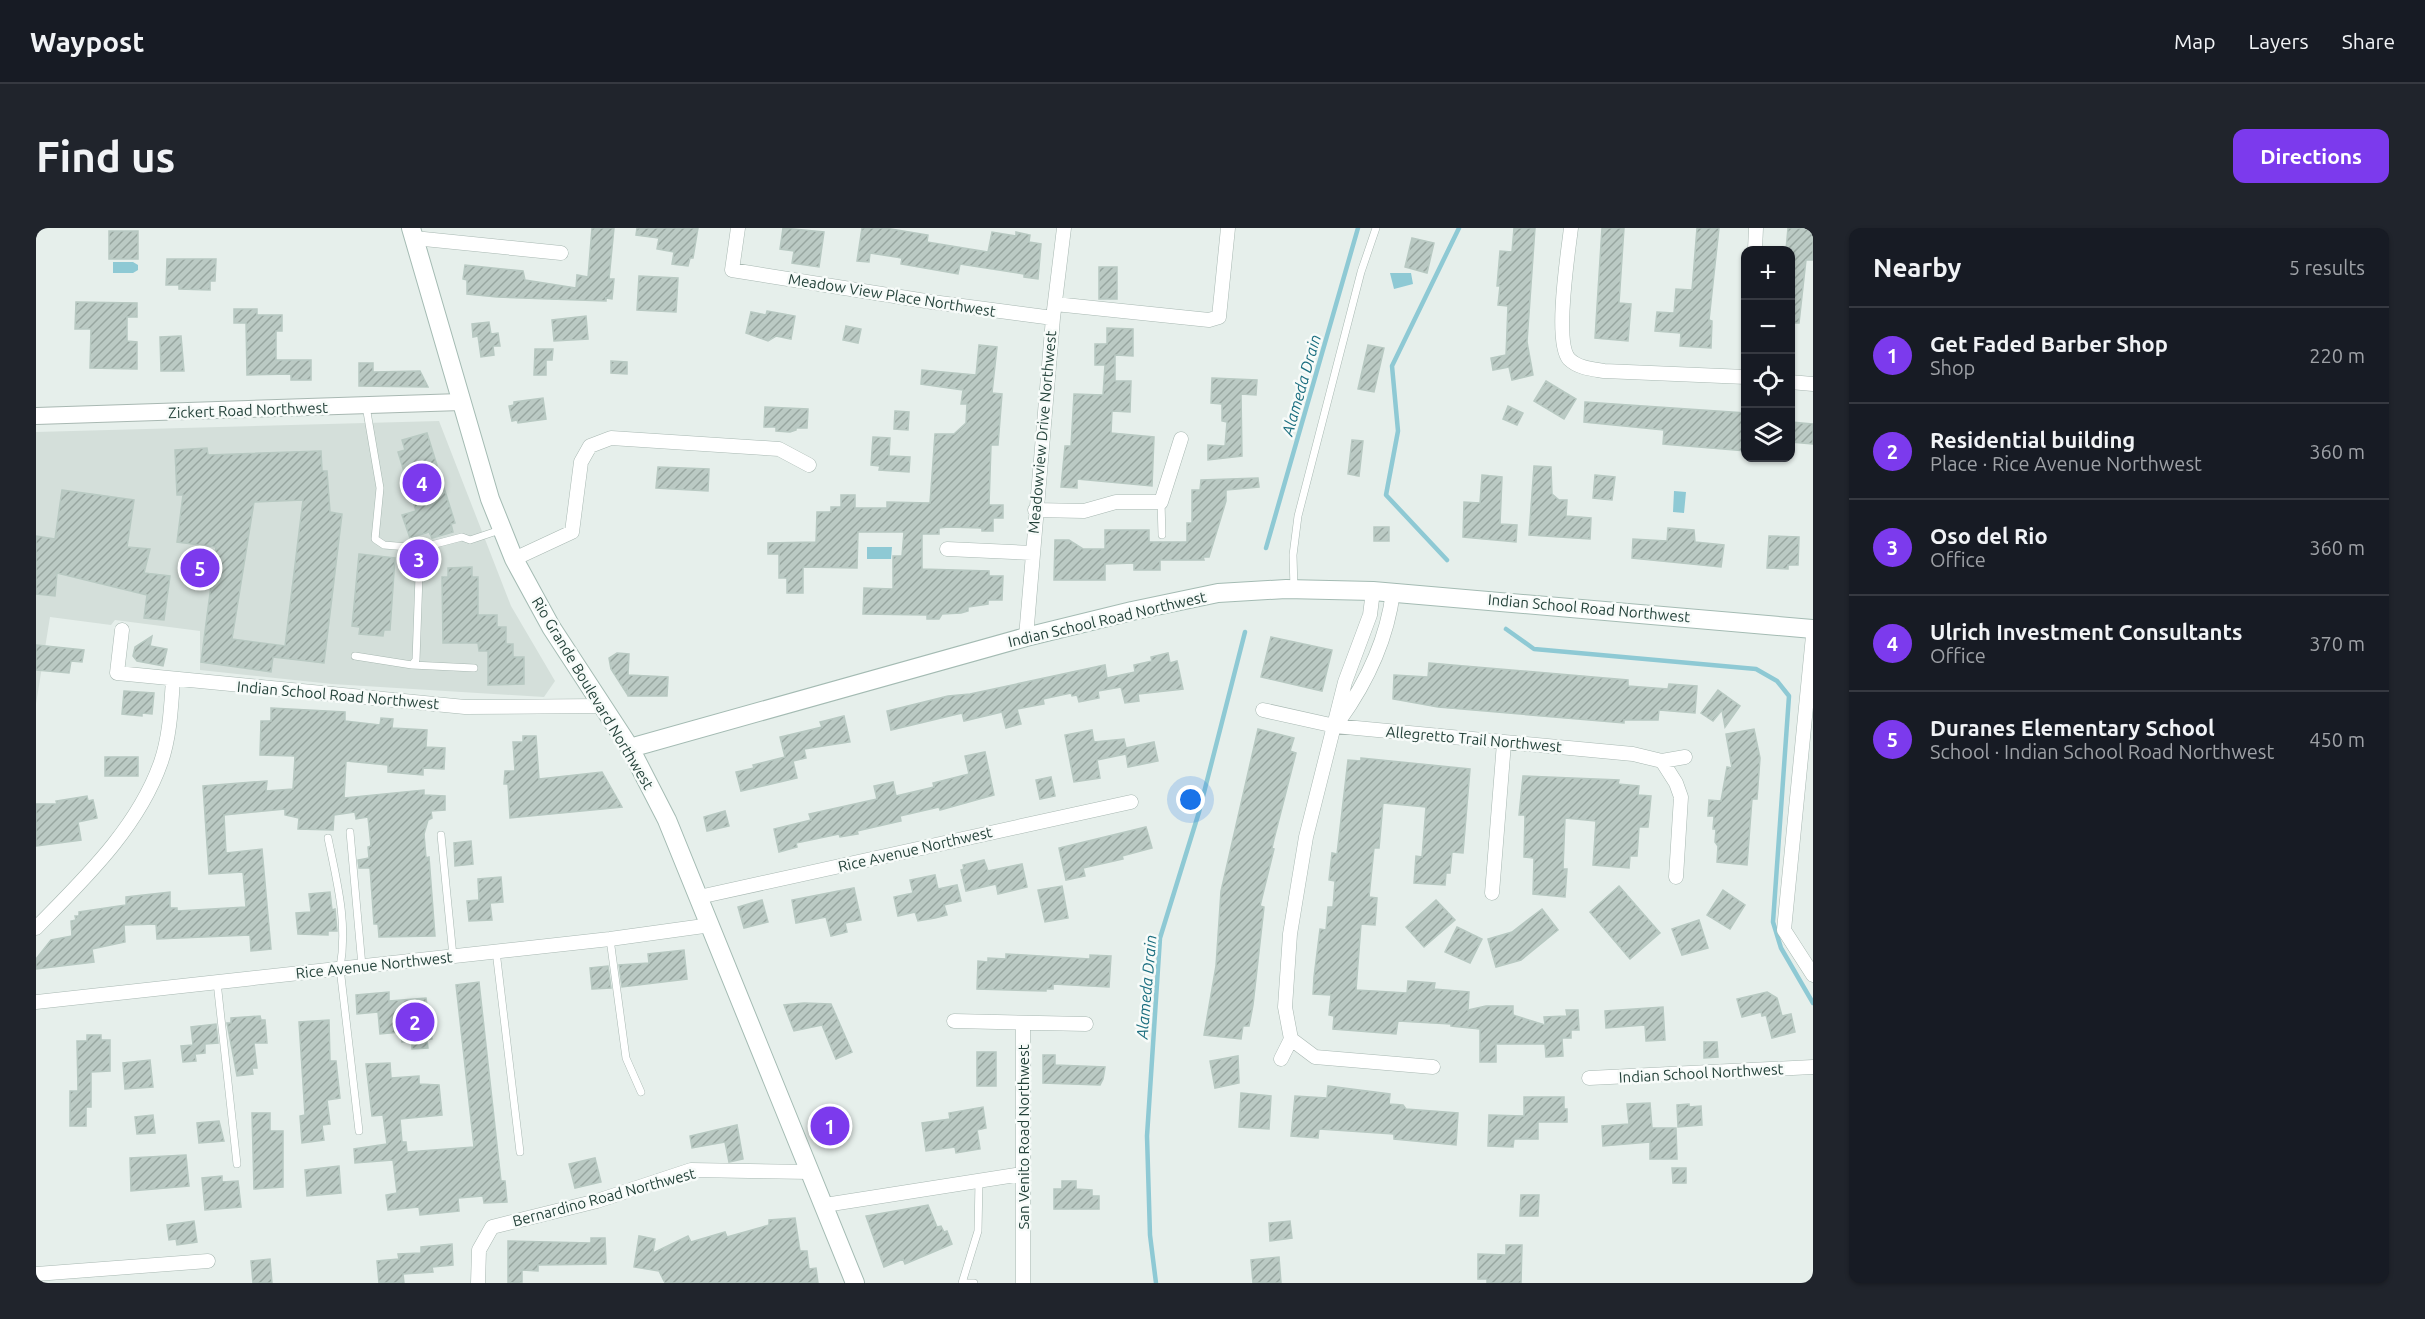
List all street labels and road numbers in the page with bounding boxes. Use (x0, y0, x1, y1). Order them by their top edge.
street label: Meadow View Place Northwest (787, 270, 997, 320)
street label: Meadowview Drive Northwest (1025, 330, 1059, 534)
street label: Zickert Road Northwest (168, 399, 328, 421)
street label: Indian School Road Northwest (1006, 588, 1208, 650)
street label: Indian School Road Northwest (1487, 591, 1691, 625)
street label: Rio Grande Boulevard Northwest (529, 594, 657, 792)
street label: Indian School Road Northwest (236, 678, 440, 712)
street label: Allegretto Trail Northwest (1385, 723, 1563, 755)
street label: Rice Avenue Northwest (836, 823, 994, 875)
street label: Rice Avenue Northwest (295, 948, 453, 982)
street label: San Venito Road Northwest (1015, 1044, 1032, 1230)
street label: Indian School Northwest (1618, 1060, 1784, 1086)
street label: Bernardino Road Northwest (511, 1164, 697, 1230)

